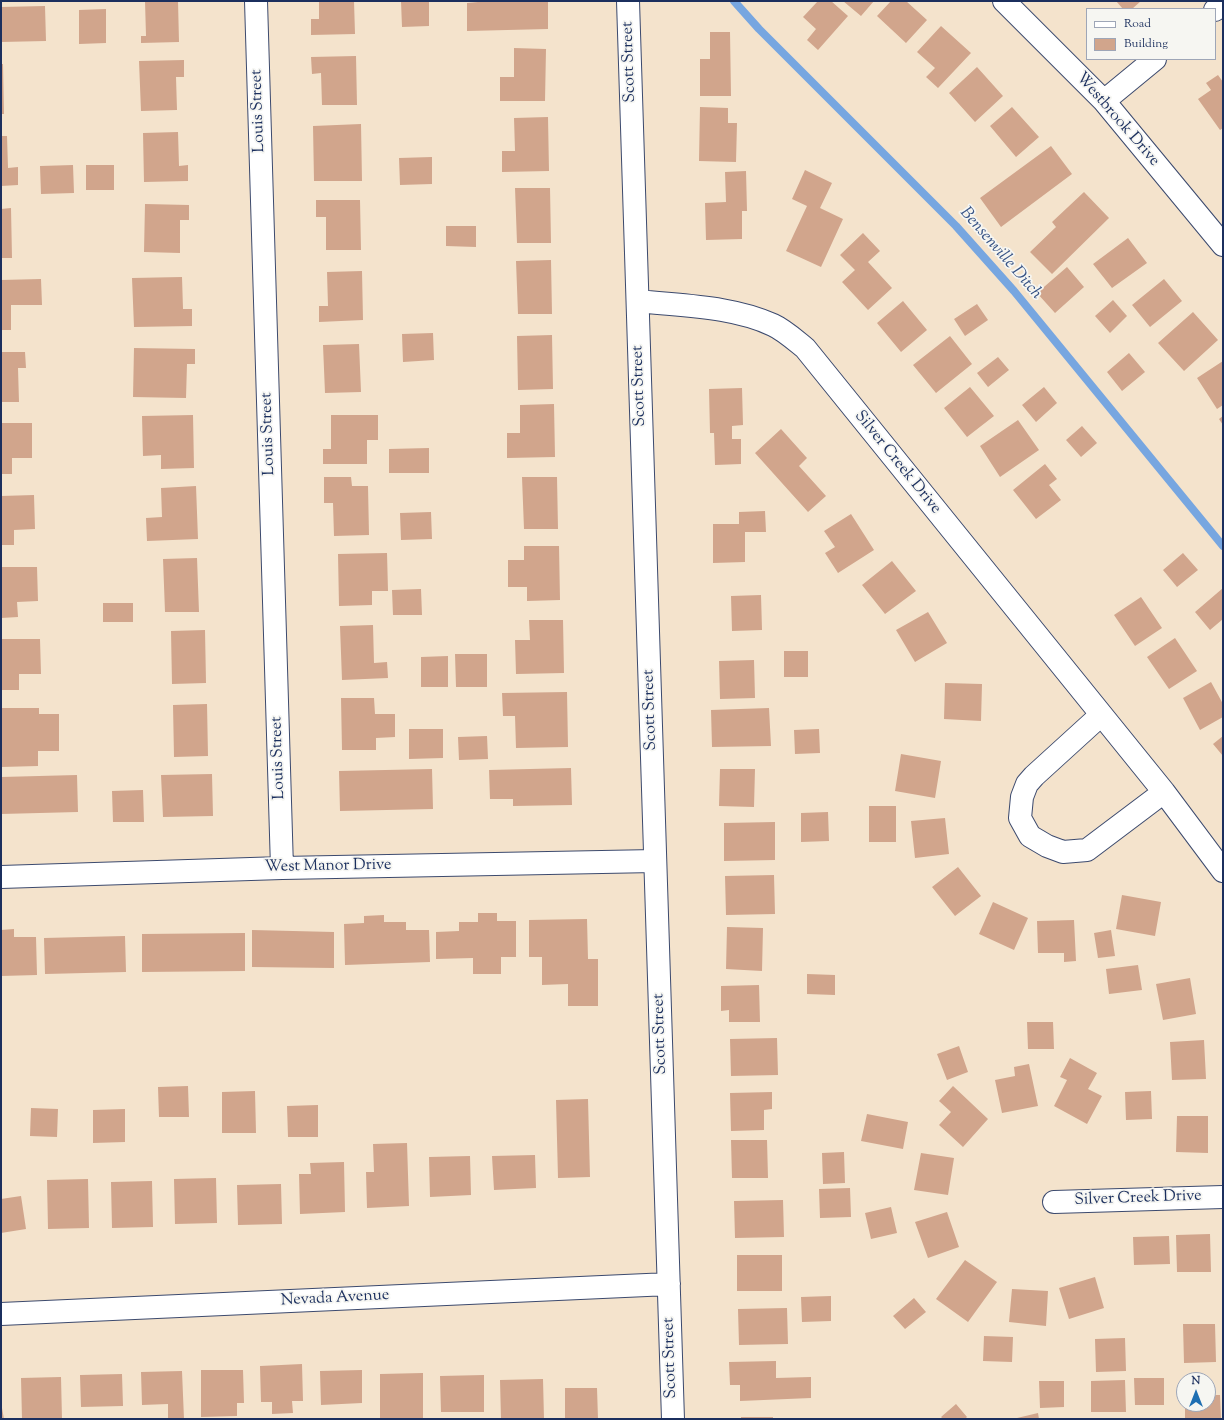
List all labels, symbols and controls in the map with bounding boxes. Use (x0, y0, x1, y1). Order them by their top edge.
legend (1086, 8, 1216, 60)
text: Road (1124, 15, 1151, 33)
street label: Scott Street (619, 21, 641, 103)
text: Building (1124, 35, 1168, 53)
street label: Louis Street (248, 69, 270, 153)
street label: Westbrook Drive (1071, 69, 1163, 171)
water label: Bensenville Ditch (954, 204, 1046, 304)
street label: Scott Street (629, 345, 651, 427)
street label: Louis Street (258, 392, 280, 476)
street label: Silver Creek Drive (849, 408, 945, 518)
street label: Scott Street (640, 669, 662, 751)
street label: Louis Street (268, 716, 290, 800)
street label: West Manor Drive (264, 856, 392, 878)
street label: Scott Street (650, 993, 672, 1075)
street label: Silver Creek Drive (1074, 1187, 1202, 1211)
street label: Nevada Avenue (280, 1287, 390, 1311)
street label: Scott Street (660, 1317, 682, 1399)
north arrow (1176, 1372, 1216, 1412)
text: N (1192, 1373, 1200, 1389)

